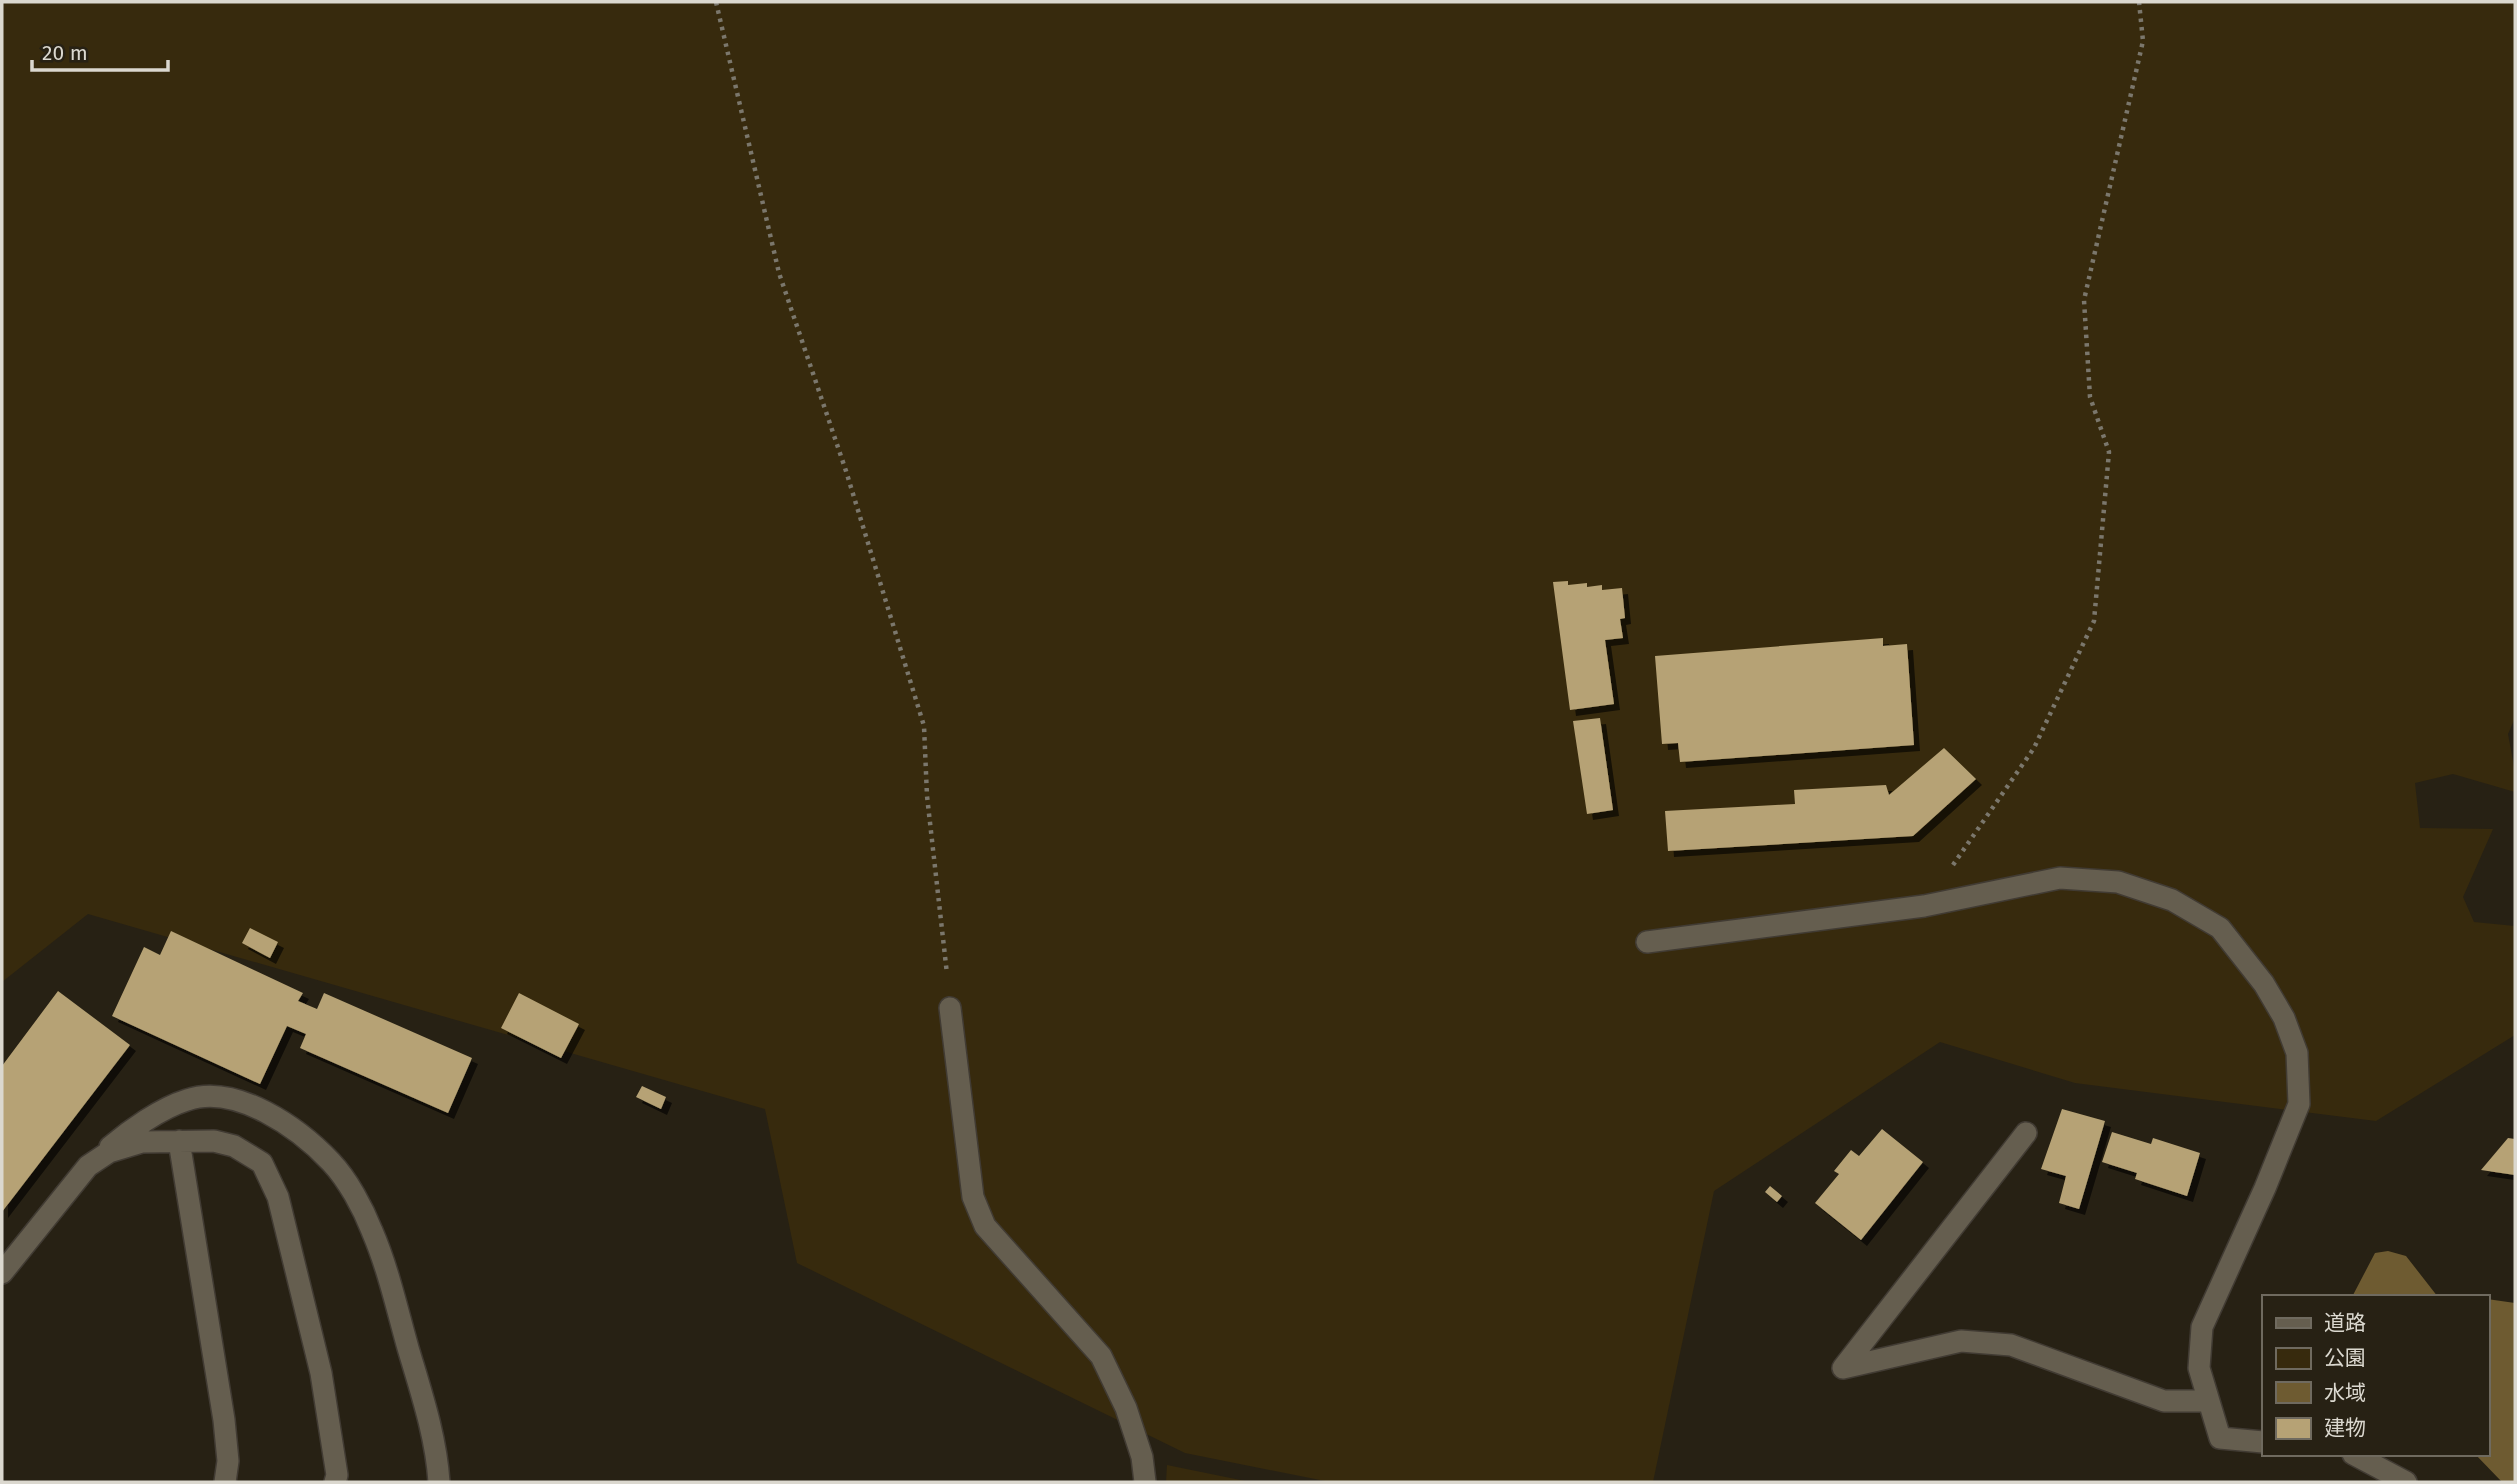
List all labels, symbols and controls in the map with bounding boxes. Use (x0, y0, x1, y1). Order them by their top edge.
scale bar (32, 28, 168, 72)
text: 20 m (42, 40, 88, 66)
legend (2262, 1295, 2489, 1456)
text: 道路 (2324, 1310, 2366, 1336)
text: 公園 (2324, 1345, 2366, 1371)
text: 水域 (2324, 1380, 2366, 1406)
text: 建物 (2324, 1415, 2366, 1441)

